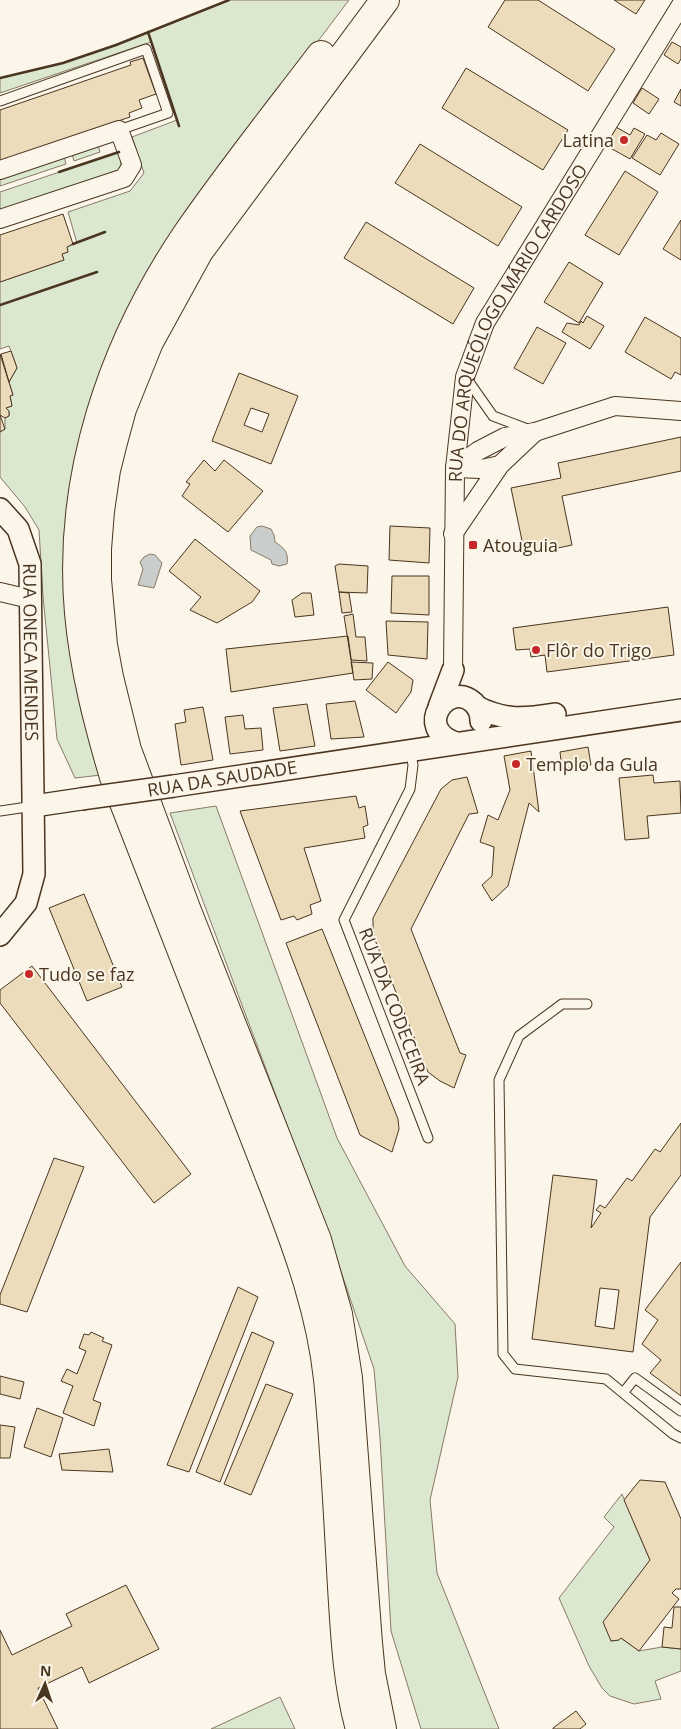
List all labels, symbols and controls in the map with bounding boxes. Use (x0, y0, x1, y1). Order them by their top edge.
place label: Latina (563, 128, 614, 152)
marker: Latina (618, 134, 630, 146)
street label: RUA DO ARQUEÓLOGO MÁRIO CARDOSO (443, 159, 592, 482)
place label: Atouguia (483, 533, 558, 557)
marker: Atouguia (467, 539, 479, 551)
street label: RUA ONECA MENDES (18, 563, 44, 741)
place label: Flôr do Trigo (546, 638, 652, 662)
marker: Flôr do Trigo (530, 644, 542, 656)
place label: Templo da Gula (526, 752, 658, 776)
street label: RUA DA SAUDADE (145, 754, 299, 802)
marker: Templo da Gula (510, 758, 522, 770)
street label: RUA DA CODECEIRA (354, 924, 436, 1089)
place label: Tudo se faz (39, 962, 134, 986)
marker: Tudo se faz (23, 968, 35, 980)
north arrow (20, 1659, 70, 1709)
text: N (40, 1661, 52, 1680)

